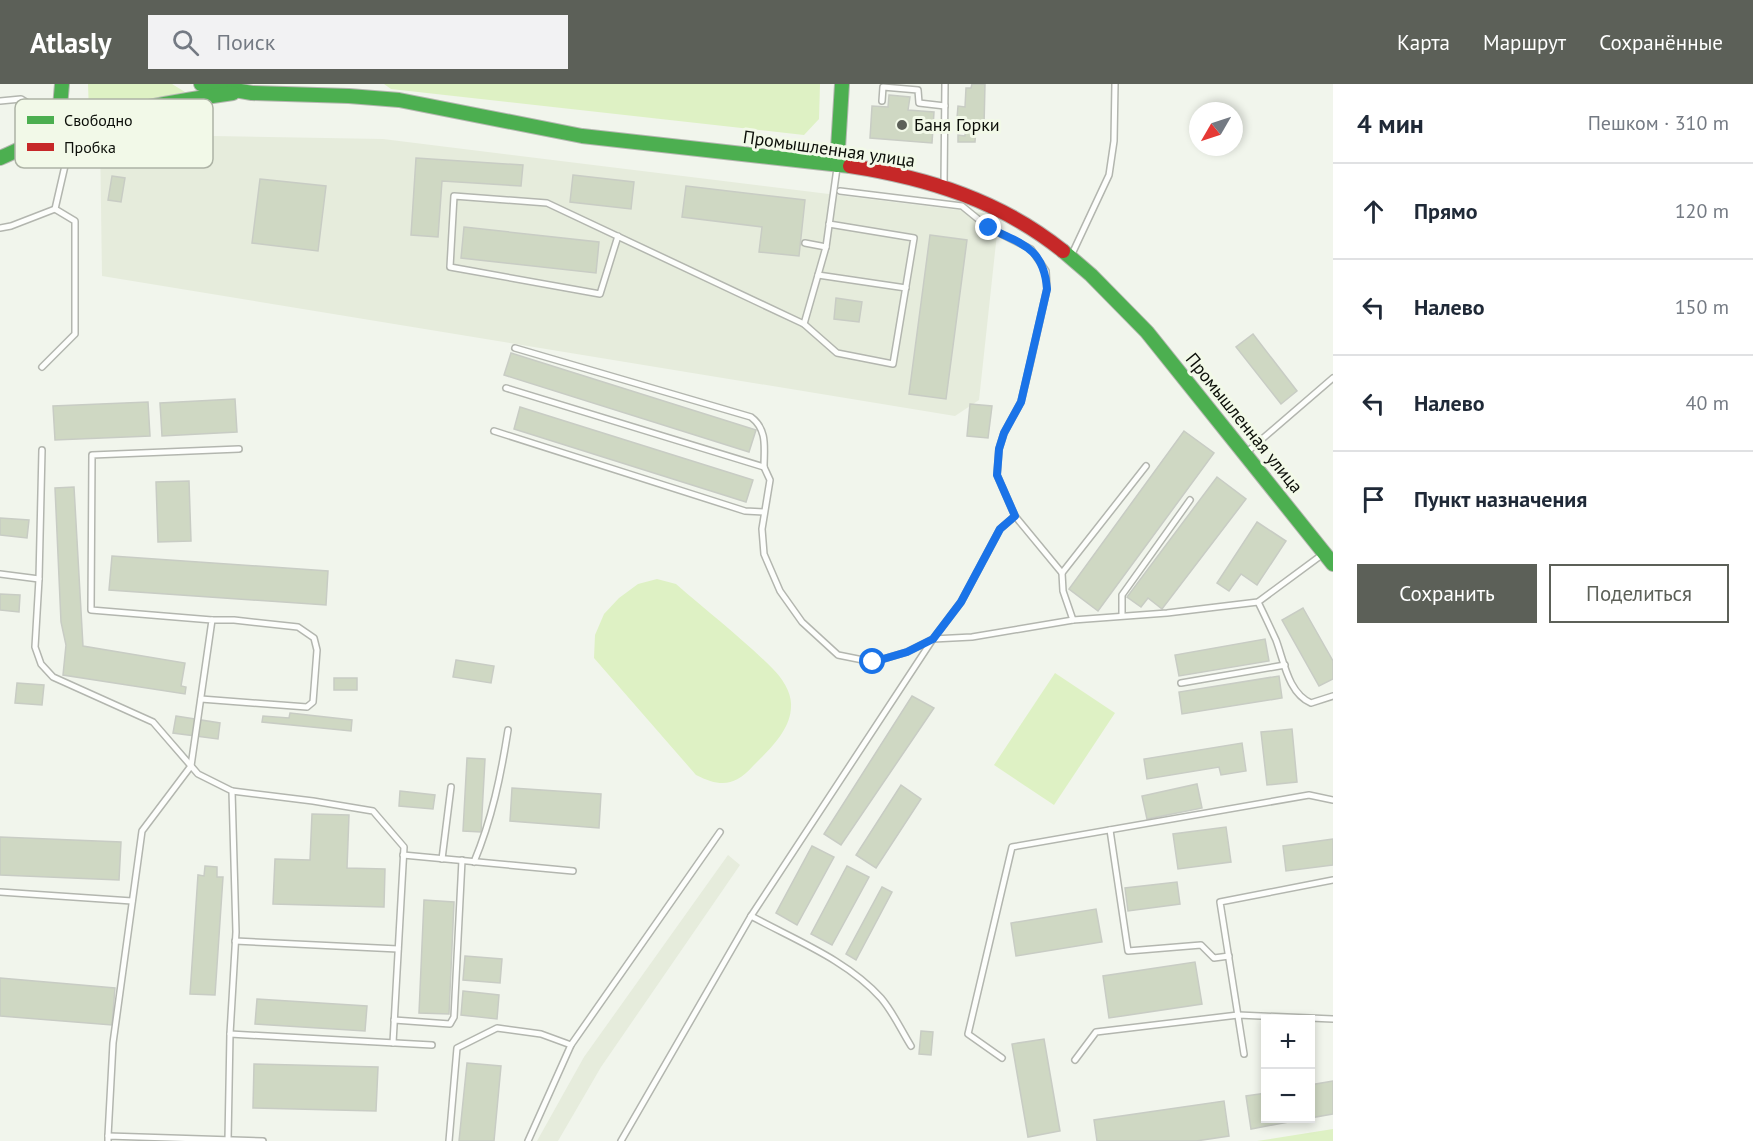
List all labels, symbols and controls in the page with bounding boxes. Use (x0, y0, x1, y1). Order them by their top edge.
search box (148, 15, 568, 69)
text: Atlasly (30, 24, 112, 61)
icon: search (169, 26, 202, 59)
text: Поиск (217, 28, 275, 56)
text: Карта (1397, 29, 1450, 56)
text: Маршрут (1483, 29, 1566, 56)
text: Сохранённые (1599, 29, 1723, 56)
legend (15, 99, 213, 168)
north arrow (1189, 102, 1243, 156)
text: 4 мин (1357, 107, 1424, 140)
text: Свободно (64, 110, 133, 130)
text: Пешком · 310 m (1588, 110, 1729, 136)
place label: Баня Горки (914, 113, 1000, 136)
marker: Баня Горки (895, 118, 909, 132)
street label: Промышленная улица (741, 125, 917, 172)
text: Пробка (64, 137, 116, 157)
icon: ahead (1357, 195, 1390, 228)
text: Прямо (1414, 197, 1477, 225)
text: 120 m (1675, 198, 1729, 224)
route end (975, 214, 1001, 240)
icon: left (1357, 291, 1390, 324)
text: Налево (1414, 293, 1485, 321)
text: 150 m (1675, 294, 1729, 320)
street label: Промышленная улица (1181, 348, 1308, 497)
icon: left (1357, 387, 1390, 420)
text: Налево (1414, 389, 1485, 417)
text: 40 m (1686, 390, 1729, 416)
icon: arrive (1357, 483, 1390, 516)
text: Пункт назначения (1414, 485, 1587, 513)
button: Сохранить (1357, 564, 1537, 623)
button: Поделиться (1549, 564, 1729, 623)
route start (859, 648, 885, 674)
map controls (1261, 1015, 1315, 1123)
button: + (1261, 1015, 1315, 1069)
button: − (1261, 1069, 1315, 1123)

